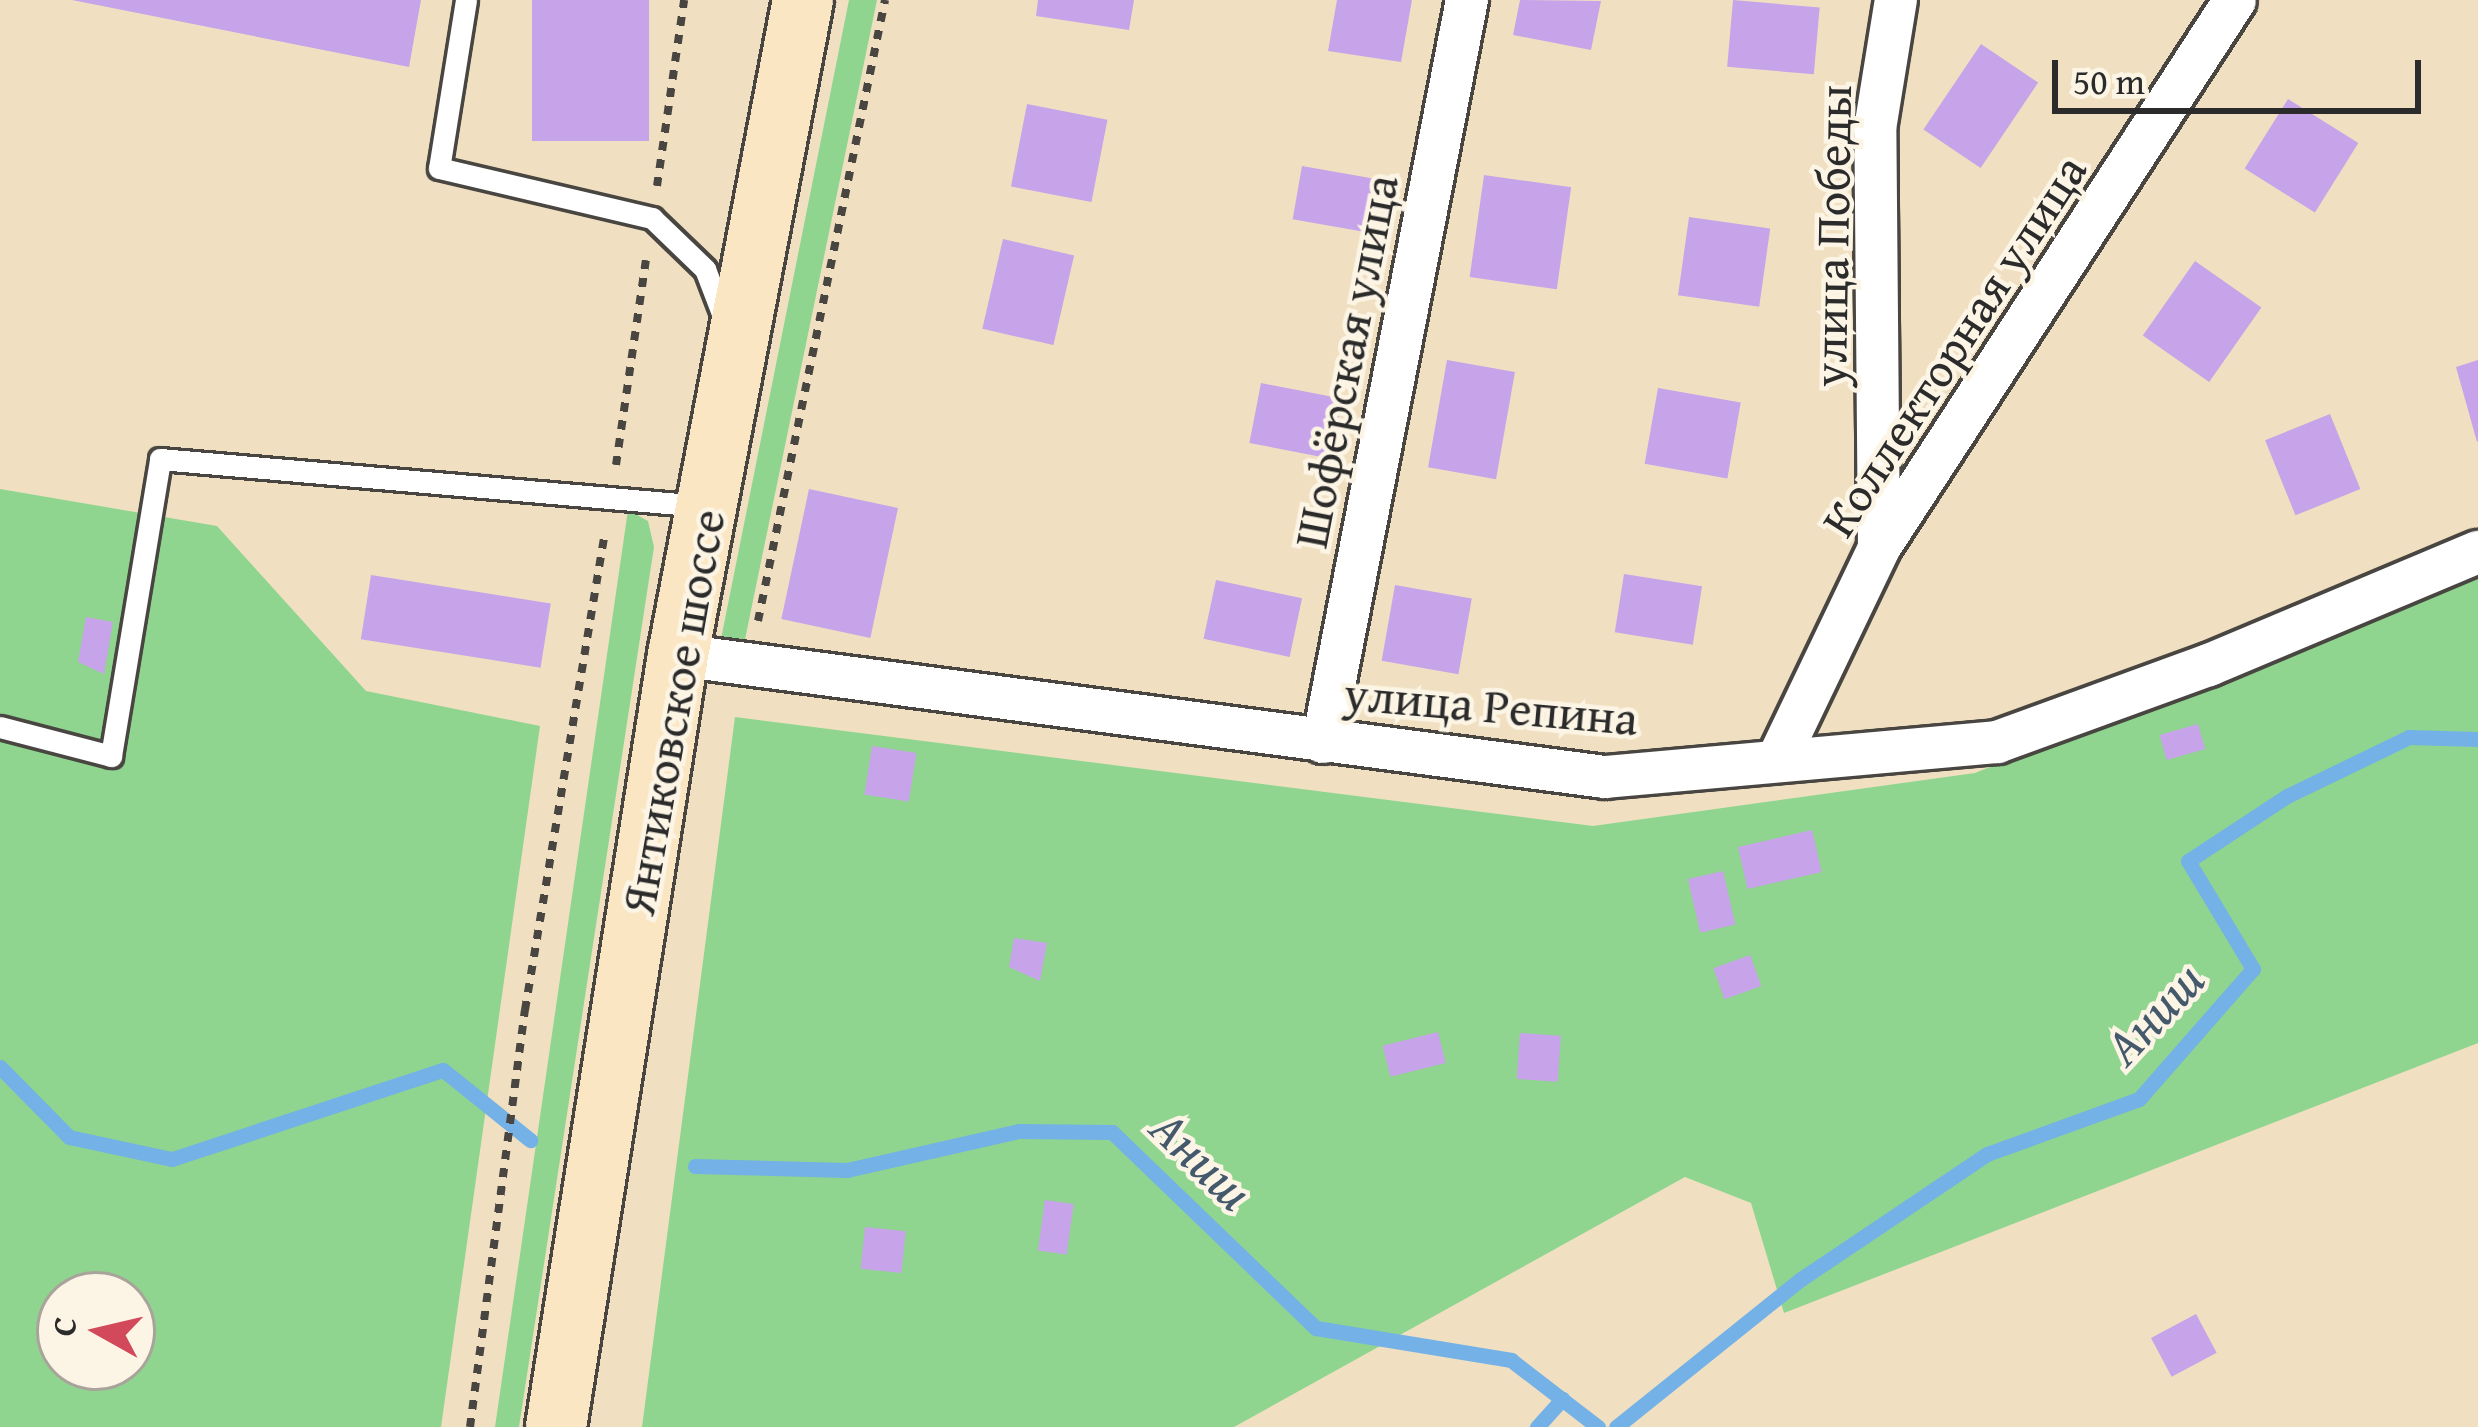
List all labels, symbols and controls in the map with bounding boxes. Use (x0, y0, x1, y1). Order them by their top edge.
scale bar (2058, 36, 2427, 110)
text: 50 m (2073, 54, 2145, 107)
street label: улица Победы (1800, 84, 1862, 388)
street label: Коллекторная улица (1808, 143, 2098, 547)
street label: Шофёрская улица (1281, 170, 1409, 552)
street label: Янтиковское шоссе (608, 505, 736, 919)
street label: улица Репина (1342, 663, 1640, 747)
water label: Аниш (2091, 949, 2217, 1077)
water label: Аниш (1138, 1097, 1266, 1223)
north arrow (36, 1271, 156, 1391)
text: С (38, 1314, 88, 1339)

